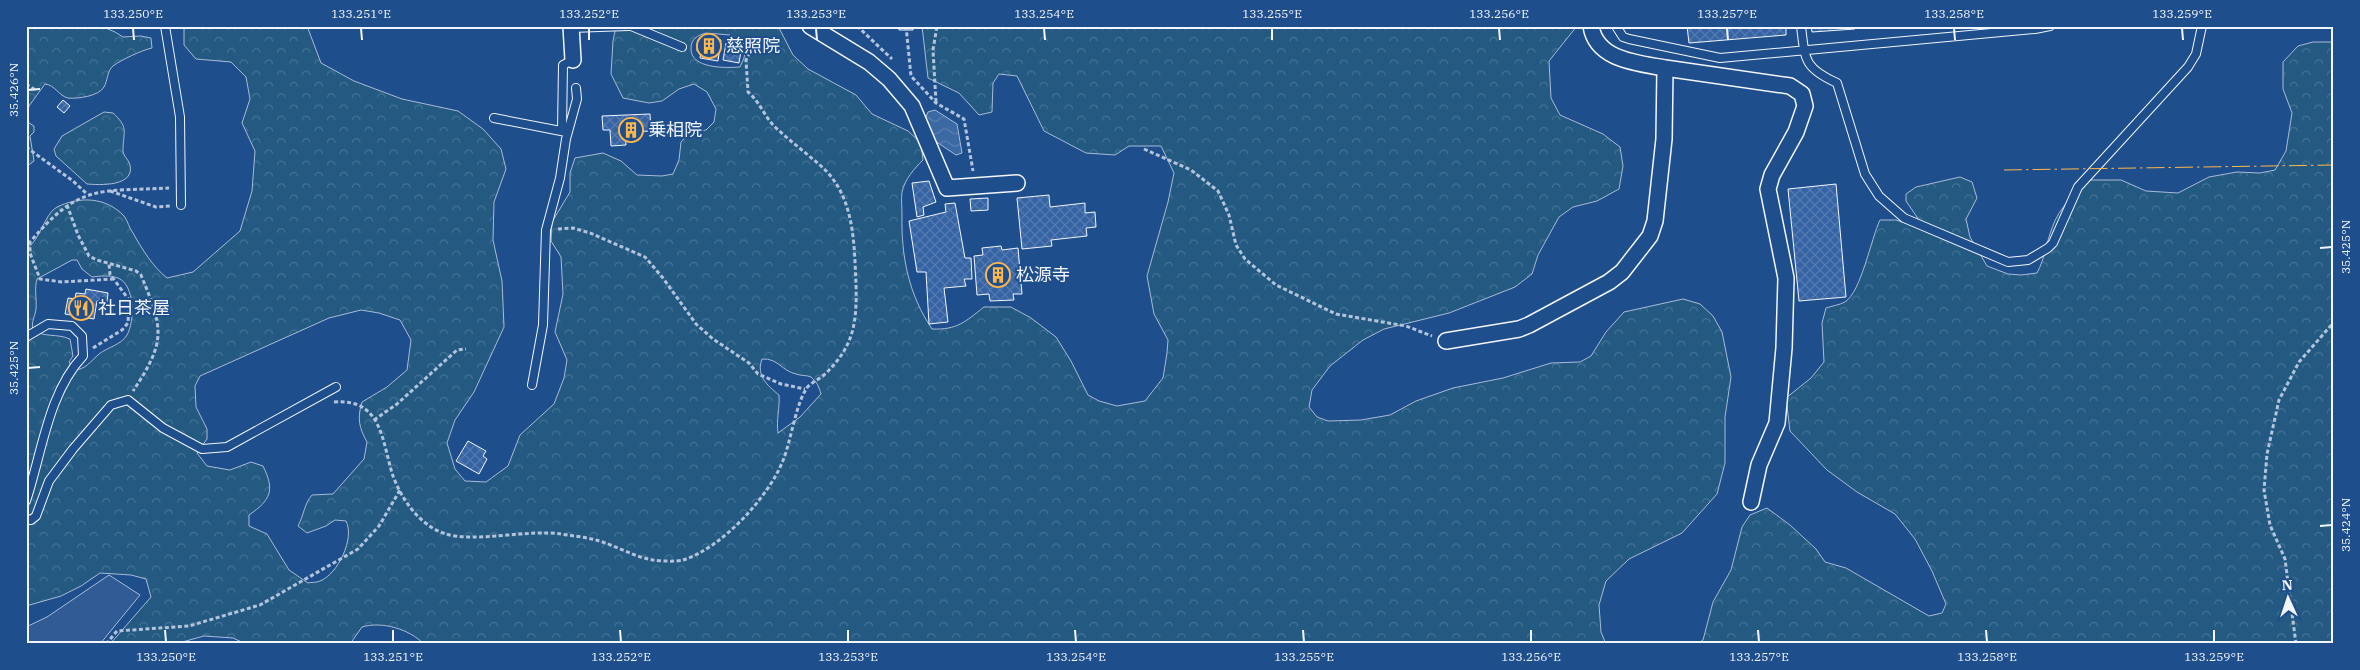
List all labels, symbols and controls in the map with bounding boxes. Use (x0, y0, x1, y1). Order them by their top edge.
text: 133.250°E (103, 6, 163, 21)
text: 133.251°E (331, 6, 391, 21)
text: 133.252°E (559, 6, 619, 21)
text: 133.253°E (786, 6, 846, 21)
text: 133.254°E (1014, 6, 1074, 21)
text: 133.255°E (1242, 6, 1302, 21)
text: 133.256°E (1469, 6, 1529, 21)
text: 133.257°E (1697, 6, 1757, 21)
text: 133.258°E (1924, 6, 1984, 21)
text: 133.259°E (2152, 6, 2212, 21)
building icon: 慈照院 (696, 33, 722, 59)
place label: 慈照院 (726, 34, 780, 57)
text: 35.426°N (6, 63, 21, 117)
building icon: 乗相院 (618, 117, 644, 143)
place label: 乗相院 (648, 118, 702, 141)
text: 35.425°N (2338, 220, 2353, 274)
building icon: 松源寺 (985, 262, 1011, 288)
place label: 松源寺 (1016, 263, 1070, 286)
restaurant icon: 社日茶屋 (68, 295, 94, 321)
place label: 社日茶屋 (98, 296, 170, 319)
text: 35.425°N (6, 341, 21, 395)
text: 35.424°N (2338, 498, 2353, 552)
north arrow (2262, 572, 2312, 622)
text: N (2281, 576, 2293, 594)
text: 133.250°E (136, 649, 196, 664)
text: 133.251°E (363, 649, 423, 664)
text: 133.252°E (591, 649, 651, 664)
text: 133.253°E (818, 649, 878, 664)
text: 133.254°E (1046, 649, 1106, 664)
text: 133.255°E (1274, 649, 1334, 664)
text: 133.256°E (1501, 649, 1561, 664)
text: 133.257°E (1729, 649, 1789, 664)
text: 133.258°E (1957, 649, 2017, 664)
text: 133.259°E (2184, 649, 2244, 664)

